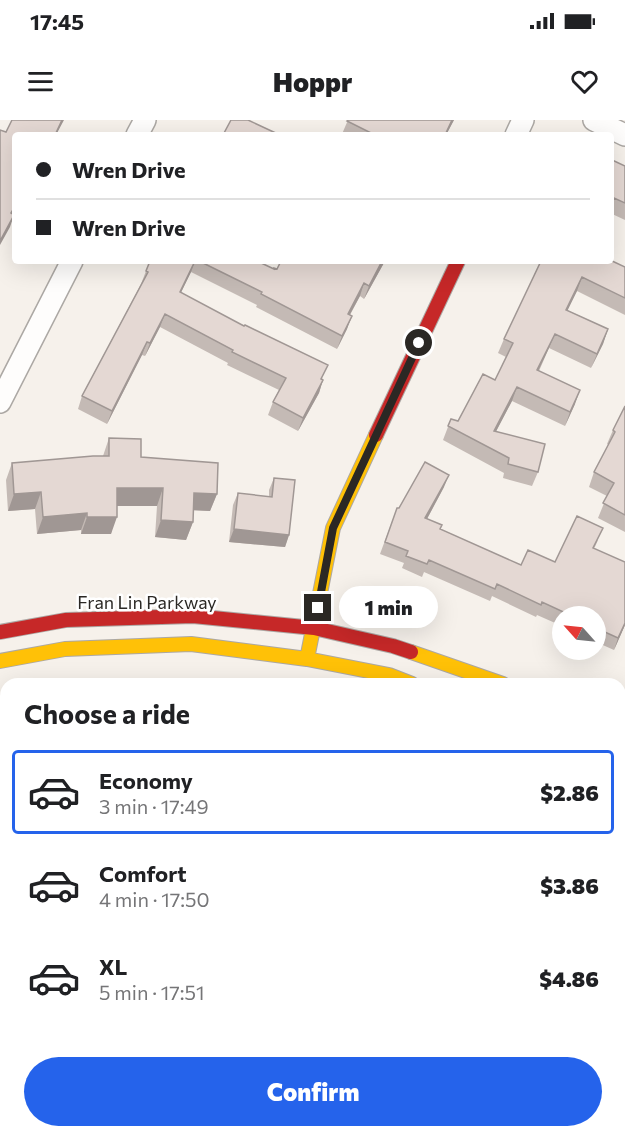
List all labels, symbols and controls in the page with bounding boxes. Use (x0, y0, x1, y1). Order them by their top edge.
text: 17:45 (30, 8, 84, 35)
icon: menu (24, 65, 57, 98)
text: Hoppr (273, 65, 352, 98)
icon: heart (568, 65, 601, 98)
text: Wren Drive (72, 156, 186, 183)
text: Wren Drive (72, 214, 186, 241)
route start (405, 329, 432, 356)
callout: 1 min (339, 587, 438, 629)
street label: Fran Lin Parkway (77, 591, 217, 613)
route end (304, 594, 331, 621)
text: 1 min (364, 595, 413, 619)
north arrow (552, 606, 606, 660)
map controls (552, 606, 606, 660)
text: Choose a ride (24, 697, 190, 730)
icon: car (27, 765, 81, 819)
text: Economy (99, 767, 193, 794)
text: $2.86 (540, 779, 599, 806)
text: 3 min · 17:49 (99, 794, 209, 818)
icon: car (27, 858, 81, 912)
text: Comfort (99, 860, 187, 887)
text: $3.86 (540, 872, 599, 899)
text: 4 min · 17:50 (99, 887, 210, 911)
icon: car (27, 951, 81, 1005)
text: XL (99, 953, 127, 980)
text: $4.86 (539, 965, 599, 992)
text: 5 min · 17:51 (99, 980, 205, 1004)
button: Confirm (24, 1057, 602, 1126)

